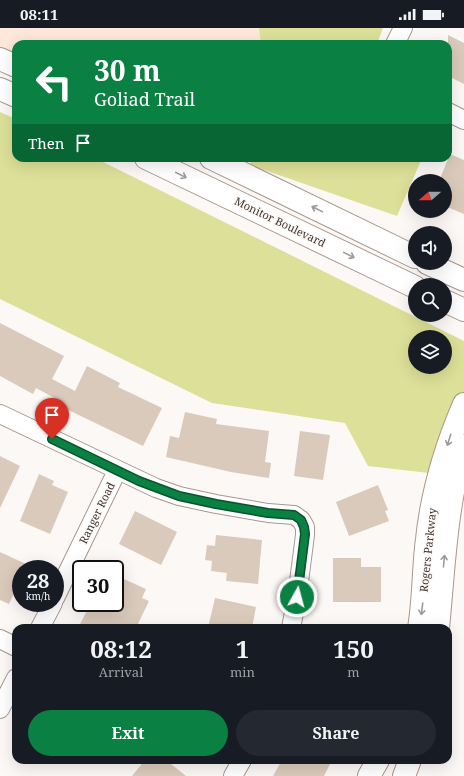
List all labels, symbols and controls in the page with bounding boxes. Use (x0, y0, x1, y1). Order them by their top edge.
text: 08:11 (20, 4, 58, 24)
text: 30 m (94, 51, 161, 89)
icon: left (28, 56, 80, 108)
text: Goliad Trail (94, 87, 195, 111)
icon: arrive (72, 132, 94, 154)
text: Then (28, 133, 64, 153)
one-way arrow (174, 172, 186, 179)
north arrow (408, 174, 452, 218)
map controls (408, 174, 452, 374)
street label: Monitor Boulevard (232, 193, 329, 250)
one-way arrow (311, 205, 323, 212)
button: sound (408, 226, 452, 270)
one-way arrow (342, 252, 354, 259)
button: search (408, 278, 452, 322)
button: layers (408, 330, 452, 374)
pin (35, 398, 69, 439)
icon: arrive (41, 404, 63, 426)
one-way arrow (445, 434, 453, 446)
street label: Ranger Road (75, 479, 118, 546)
street label: Rogers Parkway (416, 506, 439, 593)
one-way arrow (440, 555, 448, 568)
speed limit sign: 30 (72, 560, 124, 612)
text: 28 (27, 567, 49, 594)
position arrow (276, 576, 318, 618)
text: km/h (26, 589, 50, 603)
one-way arrow (418, 602, 425, 615)
text: 08:12 (90, 632, 152, 665)
text: 1 (236, 632, 249, 665)
text: 150 (333, 632, 374, 665)
text: Arrival (99, 663, 143, 681)
text: min (230, 663, 255, 681)
text: m (347, 663, 360, 681)
button: Exit (28, 710, 228, 756)
button: Share (236, 710, 436, 756)

